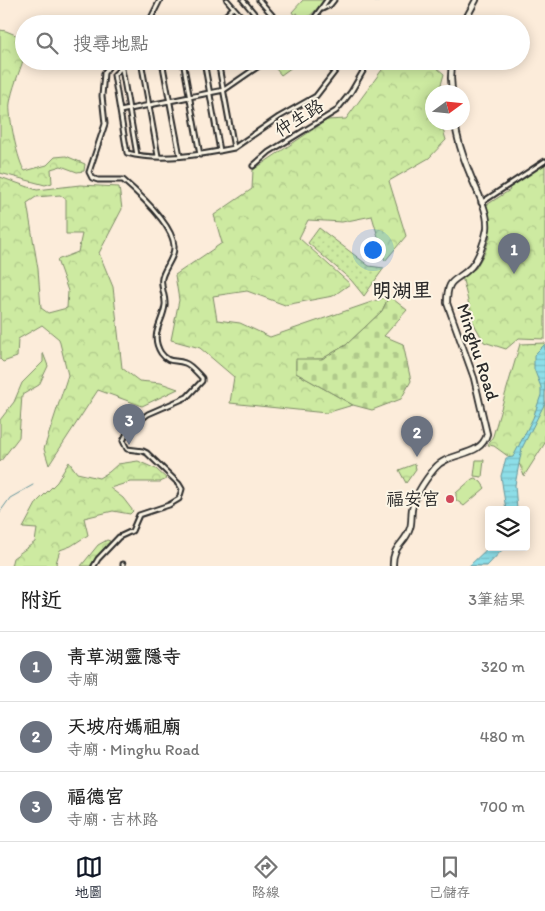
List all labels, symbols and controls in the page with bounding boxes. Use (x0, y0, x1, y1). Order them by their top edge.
search box (15, 15, 530, 70)
icon: search (33, 29, 61, 57)
text: 搜尋地點 (73, 32, 149, 55)
north arrow (425, 85, 470, 130)
street label: 仲生路 (270, 94, 328, 142)
pin: 1 (498, 233, 530, 274)
your location (360, 237, 386, 263)
district label: 明湖里 (372, 278, 432, 302)
street label: Minghu Road (452, 301, 504, 403)
pin: 3 (113, 404, 145, 445)
pin: 2 (401, 416, 433, 457)
place label: 福安宮 (386, 488, 440, 510)
marker: 福安宮 (444, 493, 456, 505)
map controls (485, 506, 530, 551)
button: layers (485, 506, 530, 551)
text: 附近 (20, 587, 62, 612)
text: 3筆結果 (468, 590, 525, 609)
text: 青草湖靈隱寺 (67, 645, 181, 668)
text: 1 (32, 657, 40, 676)
text: 320 m (481, 657, 525, 676)
text: 寺廟 (67, 670, 99, 689)
text: 天坡府媽祖廟 (67, 715, 181, 738)
text: 2 (32, 727, 40, 746)
text: 480 m (480, 727, 525, 746)
text: 寺廟 · Minghu Road (67, 740, 200, 759)
text: 福德宮 (67, 785, 124, 808)
text: 3 (32, 797, 40, 816)
text: 700 m (480, 797, 525, 816)
text: 寺廟 · 吉林路 (67, 810, 158, 829)
tab: 地圖 (75, 853, 103, 901)
tab: 路線 (252, 853, 280, 901)
tab: 已儲存 (429, 853, 471, 901)

